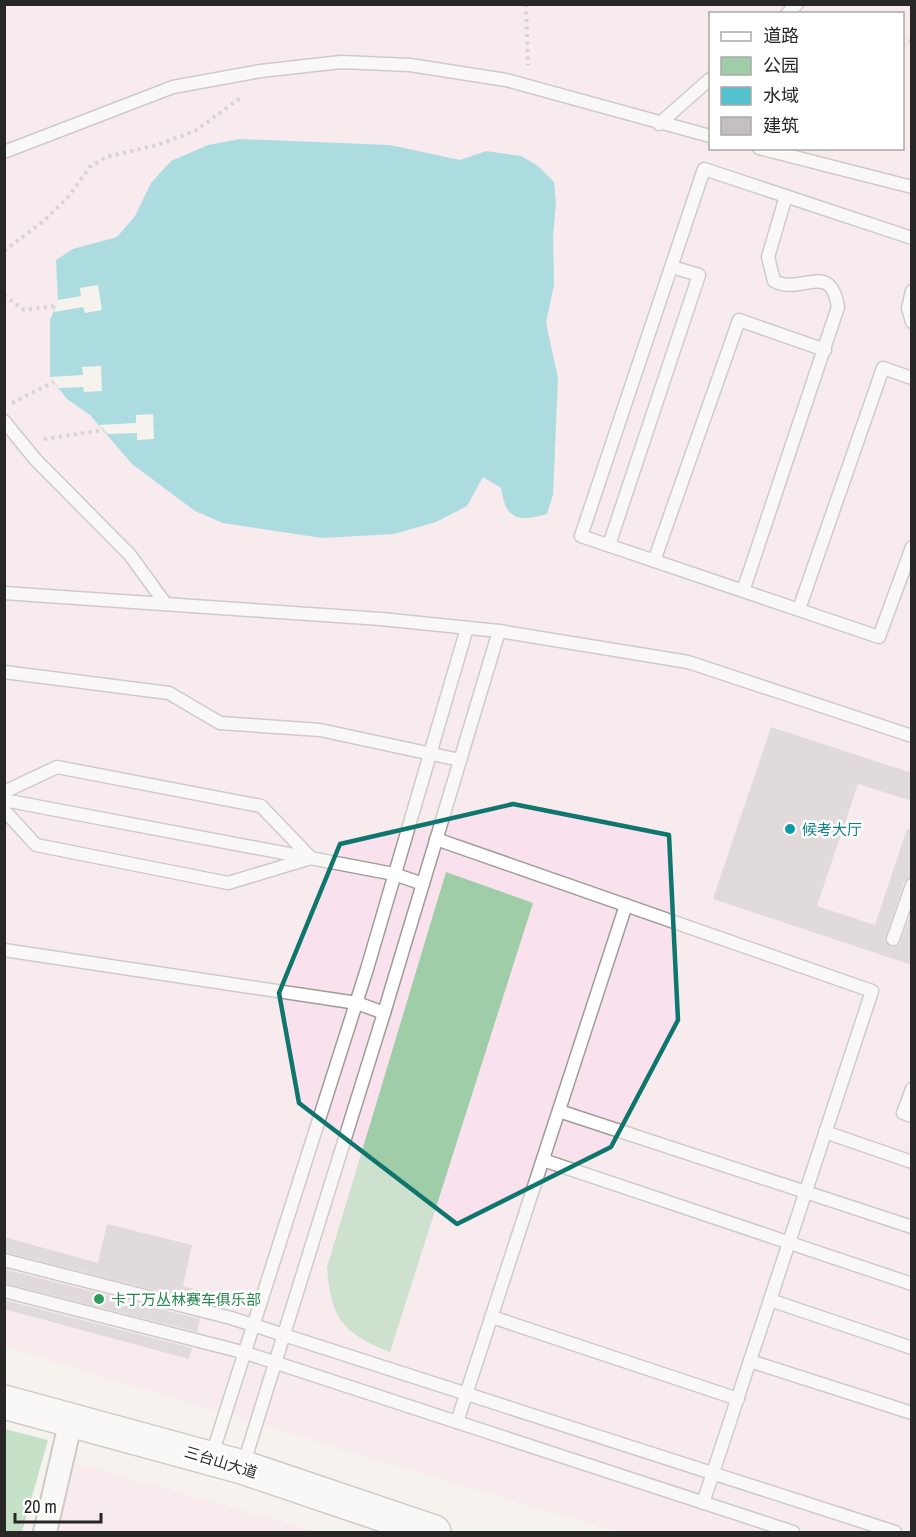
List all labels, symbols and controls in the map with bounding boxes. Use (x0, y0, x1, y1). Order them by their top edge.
legend (709, 12, 904, 150)
text: 道路 (763, 23, 799, 48)
text: 公园 (763, 53, 799, 78)
text: 水域 (763, 83, 799, 108)
text: 建筑 (763, 113, 799, 138)
place label: 候考大厅 (802, 819, 862, 840)
marker: 候考大厅 (783, 822, 797, 836)
place label: 卡丁万丛林赛车俱乐部 (111, 1289, 261, 1310)
marker: 卡丁万丛林赛车俱乐部 (92, 1292, 106, 1306)
street label: 三台山大道 (182, 1441, 260, 1483)
scale bar (15, 1486, 100, 1524)
text: 20 m (24, 1494, 57, 1519)

